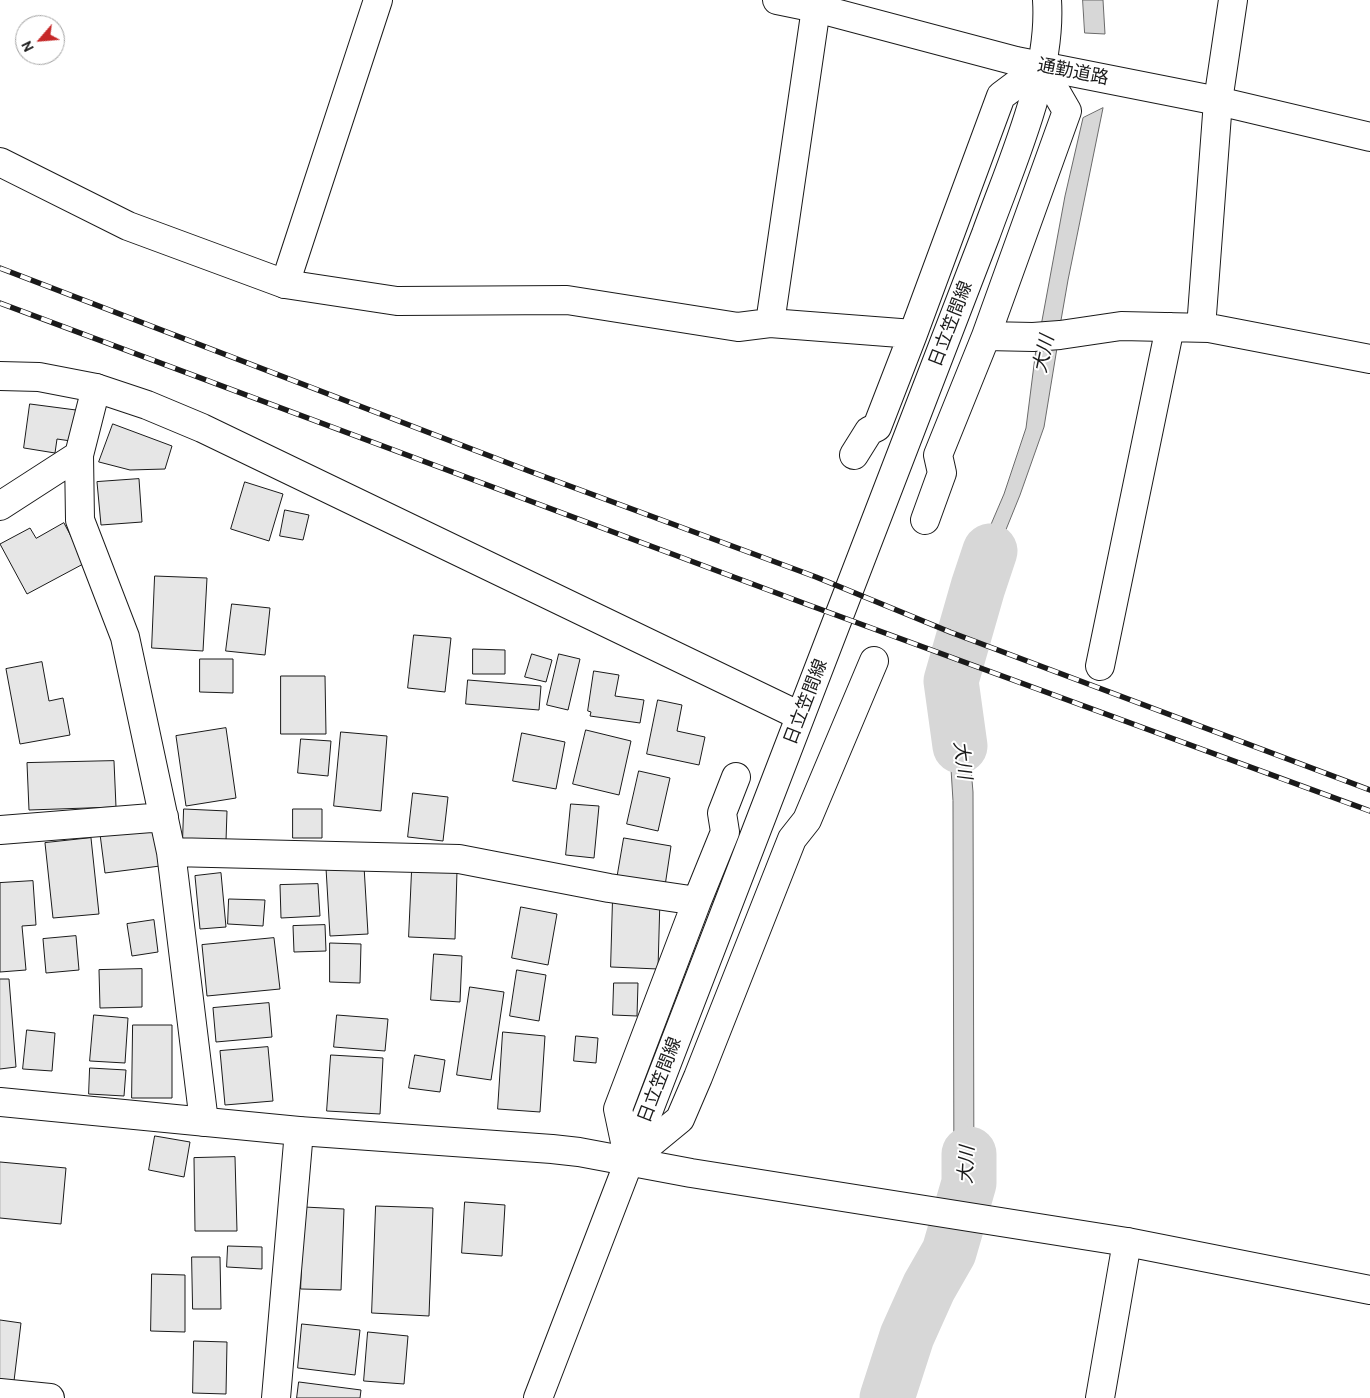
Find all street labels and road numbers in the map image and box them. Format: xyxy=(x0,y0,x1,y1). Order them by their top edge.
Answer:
street label: 通勤道路 xyxy=(1036,55,1110,89)
street label: 日立笠間線 xyxy=(925,278,977,370)
street label: 日立笠間線 xyxy=(780,656,832,748)
street label: 日立笠間線 xyxy=(634,1034,686,1126)

